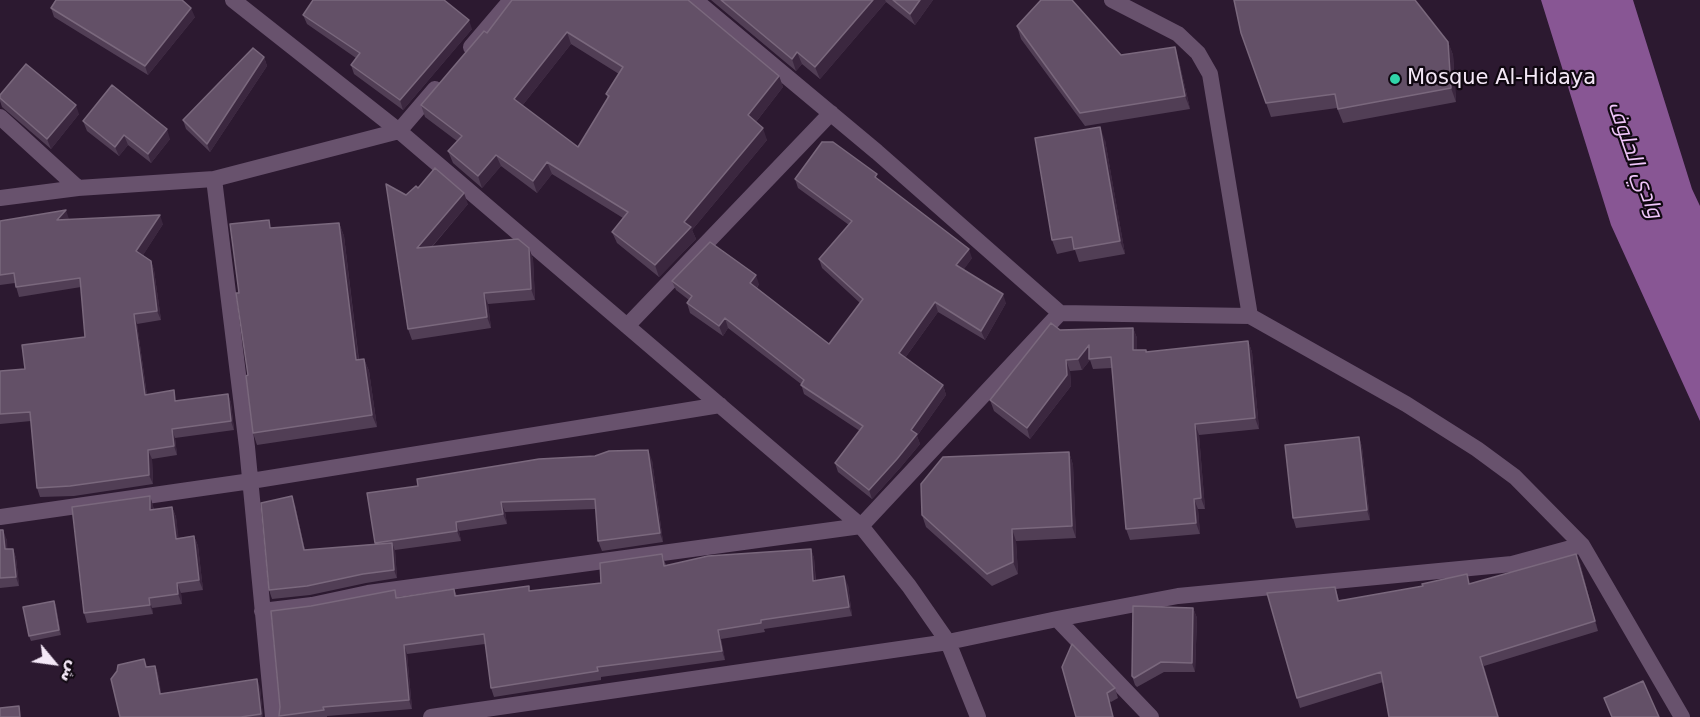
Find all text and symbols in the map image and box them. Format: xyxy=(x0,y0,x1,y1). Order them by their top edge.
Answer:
place label: Mosque Al-Hidaya xyxy=(1407,66,1596,92)
marker: Mosque Al-Hidaya xyxy=(1388,72,1402,86)
water label: وادي الحلوف xyxy=(1601,98,1667,222)
north arrow xyxy=(24,633,84,693)
text: ش xyxy=(57,658,84,686)

